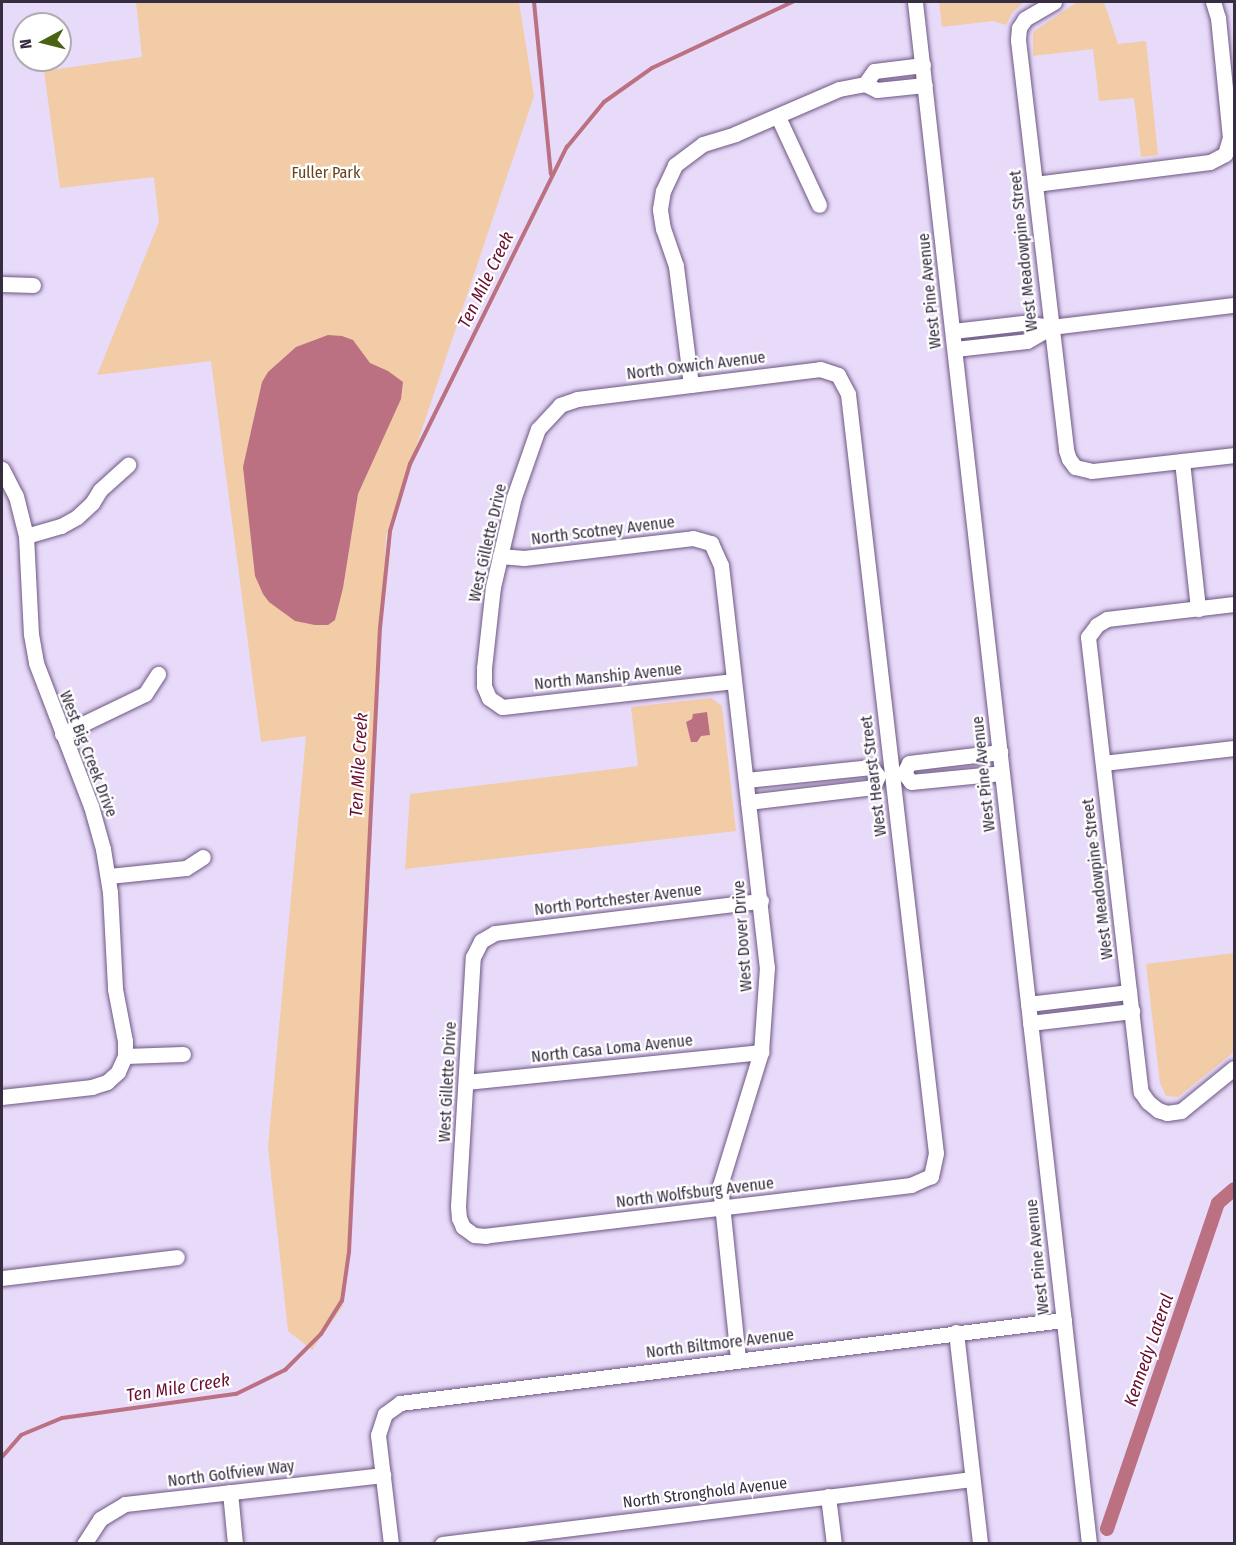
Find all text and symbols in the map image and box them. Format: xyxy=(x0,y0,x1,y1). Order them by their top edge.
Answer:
north arrow xyxy=(12,12,72,72)
text: N xyxy=(16,38,36,50)
park label: Fuller Park xyxy=(292,163,360,183)
street label: West Meadowpine Street xyxy=(1006,169,1042,333)
water label: Ten Mile Creek xyxy=(453,228,519,332)
street label: West Pine Avenue xyxy=(914,232,946,350)
street label: North Oxwich Avenue xyxy=(626,348,766,384)
street label: West Gillette Drive xyxy=(465,482,511,604)
street label: North Scotney Avenue xyxy=(530,513,676,549)
street label: North Manship Avenue xyxy=(533,660,683,694)
street label: West Big Creek Drive xyxy=(55,688,121,820)
water label: Ten Mile Creek xyxy=(345,712,373,818)
street label: West Hearst Street xyxy=(857,715,891,837)
street label: West Pine Avenue xyxy=(968,715,1000,833)
street label: West Meadowpine Street xyxy=(1079,797,1117,961)
street label: North Portchester Avenue xyxy=(533,880,703,920)
street label: West Dover Drive xyxy=(730,880,756,992)
street label: West Gillette Drive xyxy=(435,1021,461,1143)
street label: North Casa Loma Avenue xyxy=(530,1031,694,1067)
street label: North Wolfsburg Avenue xyxy=(615,1174,775,1212)
street label: West Pine Avenue xyxy=(1022,1198,1054,1316)
water label: Kennedy Lateral xyxy=(1120,1291,1178,1409)
street label: North Biltmore Avenue xyxy=(645,1325,795,1363)
water label: Ten Mile Creek xyxy=(125,1369,231,1407)
street label: North Golfview Way xyxy=(167,1457,295,1491)
street label: North Stronghold Avenue xyxy=(622,1473,788,1513)

